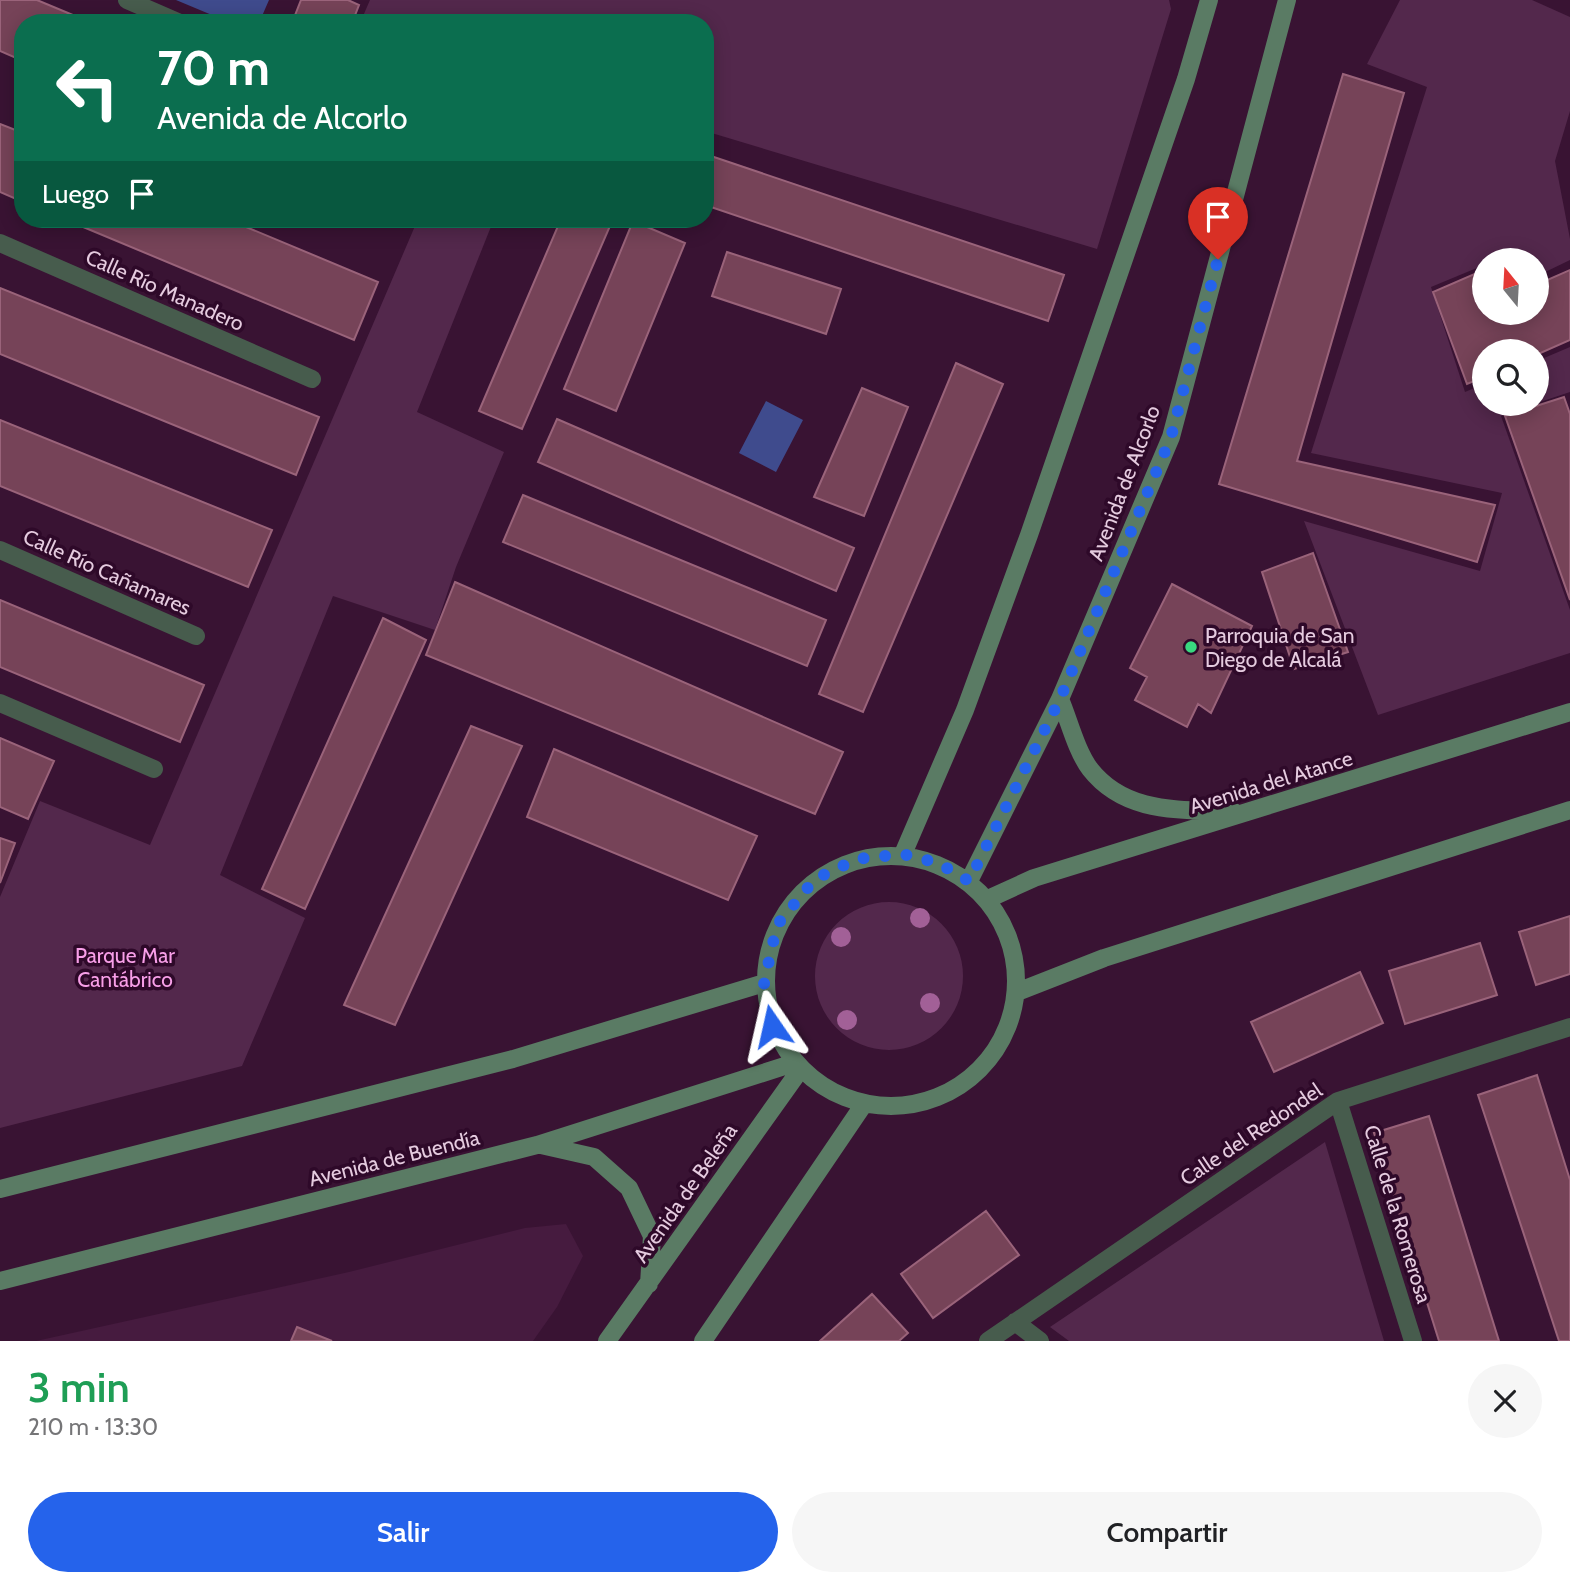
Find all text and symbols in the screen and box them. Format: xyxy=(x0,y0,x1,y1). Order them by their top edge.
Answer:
text: 70 m xyxy=(157,38,270,97)
icon: left xyxy=(42,42,133,133)
text: Avenida de Alcorlo xyxy=(157,98,408,137)
icon: arrive xyxy=(123,175,161,213)
text: Luego xyxy=(42,178,109,210)
pin xyxy=(1188,187,1248,259)
icon: arrive xyxy=(1199,198,1237,236)
street label: Calle Río Manadero xyxy=(82,244,248,336)
north arrow xyxy=(1472,248,1549,326)
map controls xyxy=(1472,248,1549,416)
button: search xyxy=(1472,339,1549,416)
street label: Avenida de Alcorlo xyxy=(1083,402,1165,564)
street label: Calle Río Cañamares xyxy=(19,524,195,620)
place label: Parroquia de San Diego de Alcalá xyxy=(1205,623,1355,672)
marker: Parroquia de San Diego de Alcalá xyxy=(1183,639,1199,655)
street label: Avenida del Atance xyxy=(1186,745,1356,819)
park label: Parque Mar Cantábrico xyxy=(75,943,175,992)
position arrow xyxy=(735,989,809,1063)
street label: Calle del Redondel xyxy=(1175,1077,1327,1191)
street label: Avenida de Beleña xyxy=(628,1119,742,1267)
street label: Calle de la Romerosa xyxy=(1359,1122,1437,1306)
street label: Avenida de Buendía xyxy=(306,1125,482,1191)
text: 3 min xyxy=(28,1361,130,1413)
button: close xyxy=(1468,1364,1542,1438)
text: 210 m · 13:30 xyxy=(28,1413,158,1441)
button: Salir xyxy=(28,1492,778,1572)
button: Compartir xyxy=(792,1492,1542,1572)

